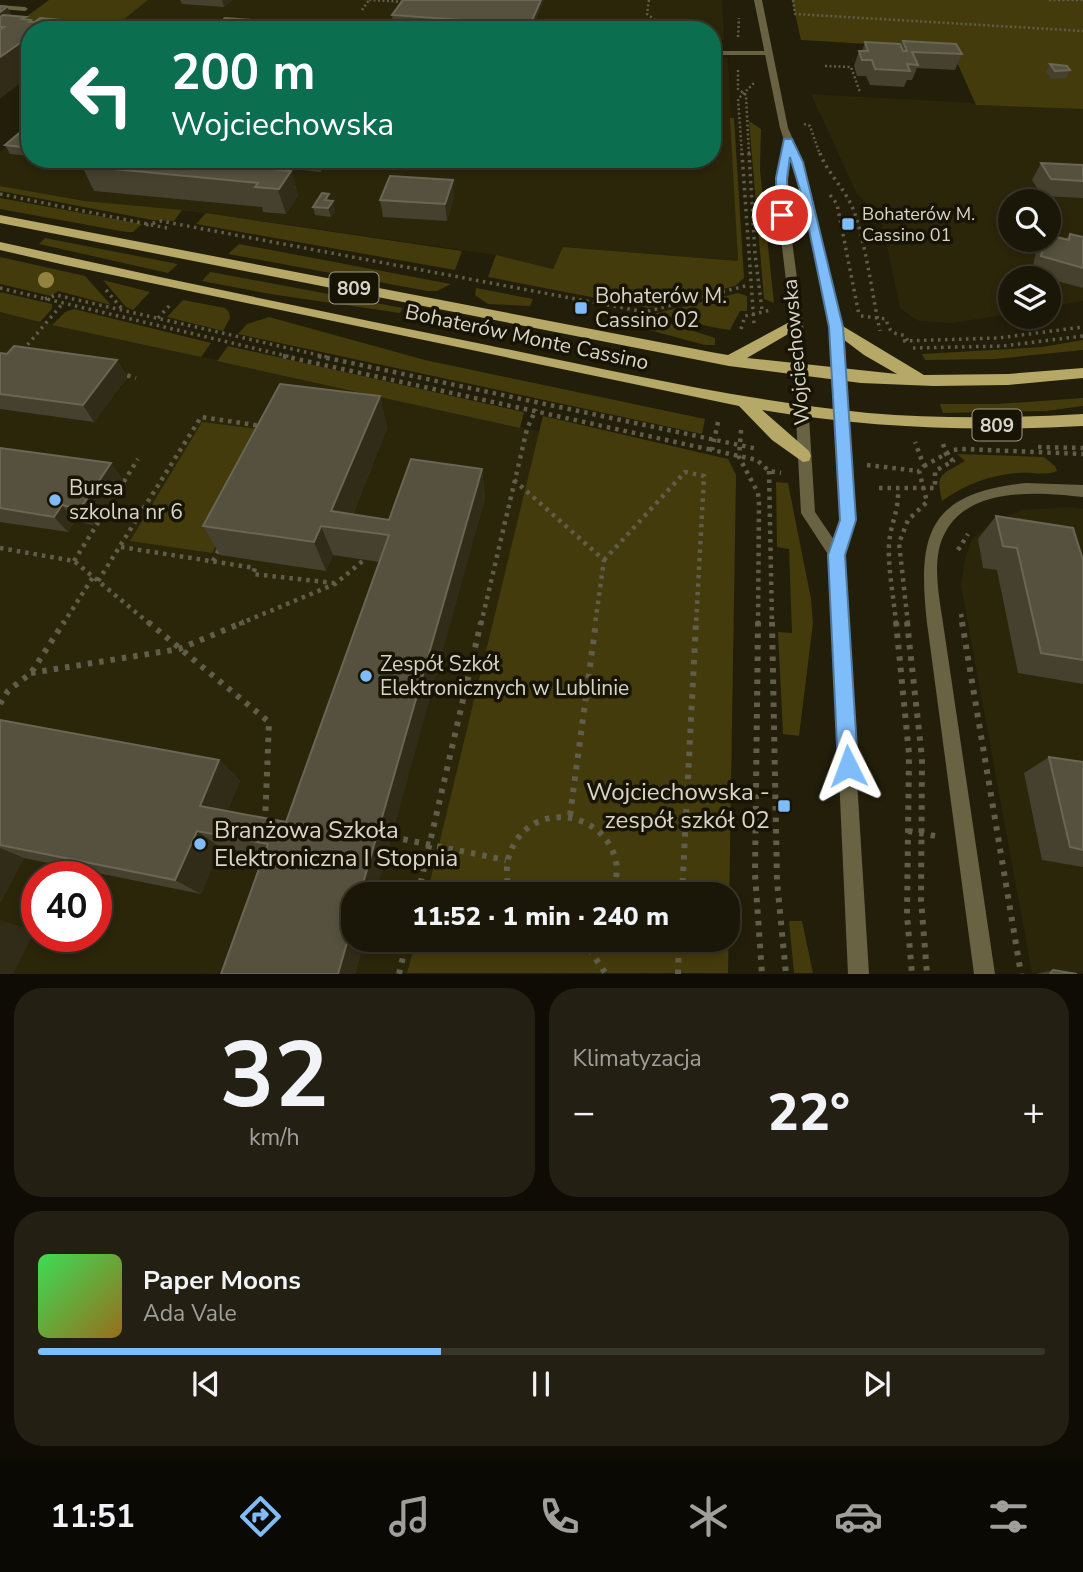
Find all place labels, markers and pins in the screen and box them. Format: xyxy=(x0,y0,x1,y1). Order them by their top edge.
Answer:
pin xyxy=(752,185,812,245)
place label: Bohaterów M. Cassino 01 xyxy=(862,202,975,247)
marker: Bohaterów M. Cassino 01 xyxy=(840,216,856,232)
place label: Bohaterów M. Cassino 02 xyxy=(595,282,727,334)
marker: Bohaterów M. Cassino 02 xyxy=(573,300,589,316)
place label: Bursa szkolna nr 6 xyxy=(69,474,183,526)
marker: Bursa szkolna nr 6 xyxy=(47,492,63,508)
place label: Zespół Szkół Elektronicznych w Lublinie xyxy=(380,650,629,702)
marker: Zespół Szkół Elektronicznych w Lublinie xyxy=(358,668,374,684)
place label: Wojciechowska - zespół szkół 02 xyxy=(586,776,770,836)
marker: Wojciechowska - zespół szkół 02 xyxy=(776,798,792,814)
place label: Branżowa Szkoła Elektroniczna I Stopnia xyxy=(214,814,458,874)
marker: Branżowa Szkoła Elektroniczna I Stopnia xyxy=(192,836,208,852)

